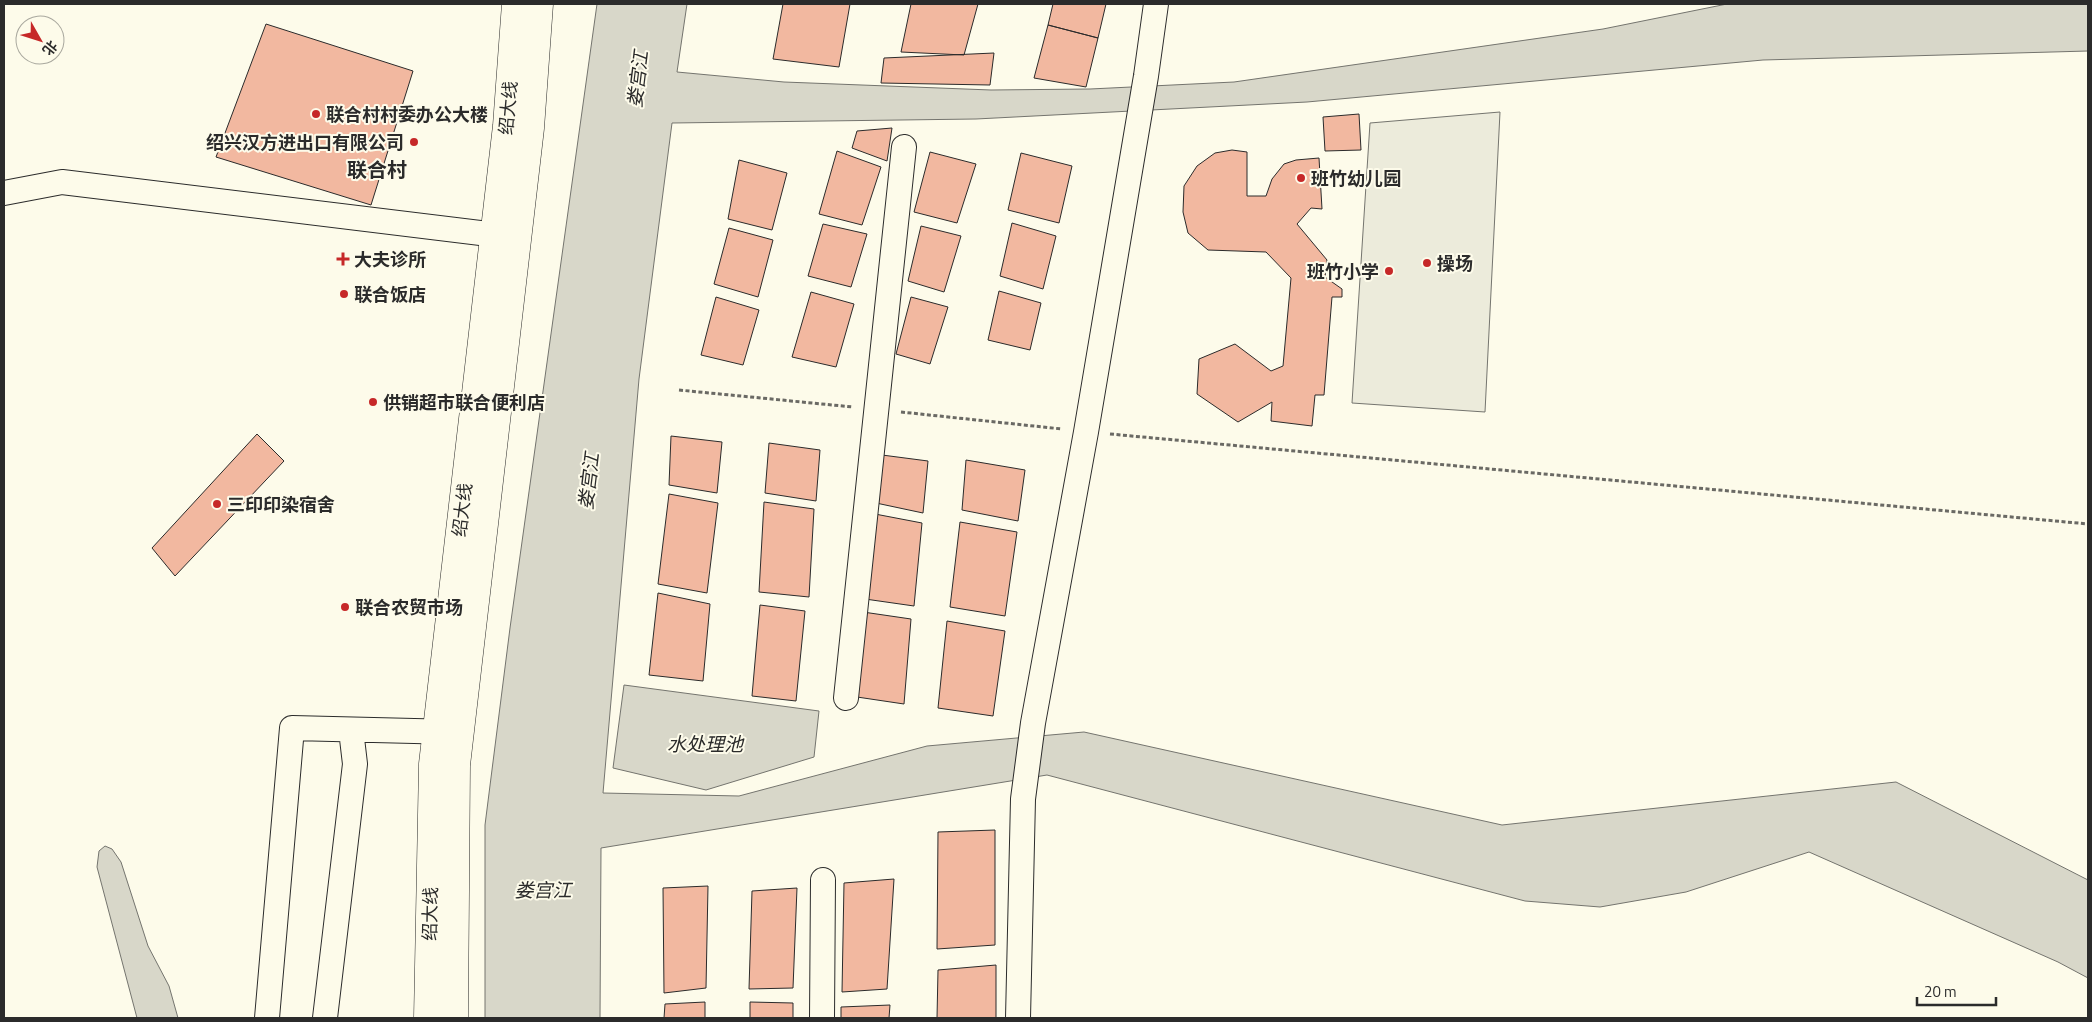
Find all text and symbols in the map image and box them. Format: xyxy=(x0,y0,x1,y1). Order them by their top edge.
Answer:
north arrow xyxy=(15,15,65,65)
text: 北 xyxy=(38,36,63,61)
water label: 娄宫江 xyxy=(619,47,655,109)
street label: 绍大线 xyxy=(492,80,524,136)
place label: 联合村村委办公大楼 xyxy=(326,101,488,128)
marker: 联合村村委办公大楼 xyxy=(310,108,322,120)
place label: 绍兴汉方进出口有限公司 xyxy=(206,129,404,156)
marker: 绍兴汉方进出口有限公司 xyxy=(408,136,420,148)
district label: 联合村 xyxy=(347,154,407,185)
place label: 班竹幼儿园 xyxy=(1311,165,1401,192)
marker: 班竹幼儿园 xyxy=(1295,172,1307,184)
place label: 大夫诊所 xyxy=(354,246,426,273)
place label: 操场 xyxy=(1437,250,1473,277)
marker: 大夫诊所 xyxy=(336,252,350,266)
marker: 操场 xyxy=(1421,257,1433,269)
place label: 班竹小学 xyxy=(1307,258,1379,285)
marker: 班竹小学 xyxy=(1383,265,1395,277)
place label: 联合饭店 xyxy=(354,281,426,308)
marker: 联合饭店 xyxy=(338,288,350,300)
place label: 供销超市联合便利店 xyxy=(383,389,545,416)
marker: 供销超市联合便利店 xyxy=(367,396,379,408)
water label: 娄宫江 xyxy=(570,449,606,511)
street label: 绍大线 xyxy=(445,482,479,538)
place label: 三印印染宿舍 xyxy=(227,491,335,518)
marker: 三印印染宿舍 xyxy=(211,498,223,510)
place label: 联合农贸市场 xyxy=(355,594,463,621)
marker: 联合农贸市场 xyxy=(339,601,351,613)
water label: 水处理池 xyxy=(667,729,745,758)
water label: 娄宫江 xyxy=(514,875,573,904)
street label: 绍大线 xyxy=(416,887,444,941)
scale bar xyxy=(1917,974,1996,1006)
text: 20 m xyxy=(1924,980,1957,1003)

